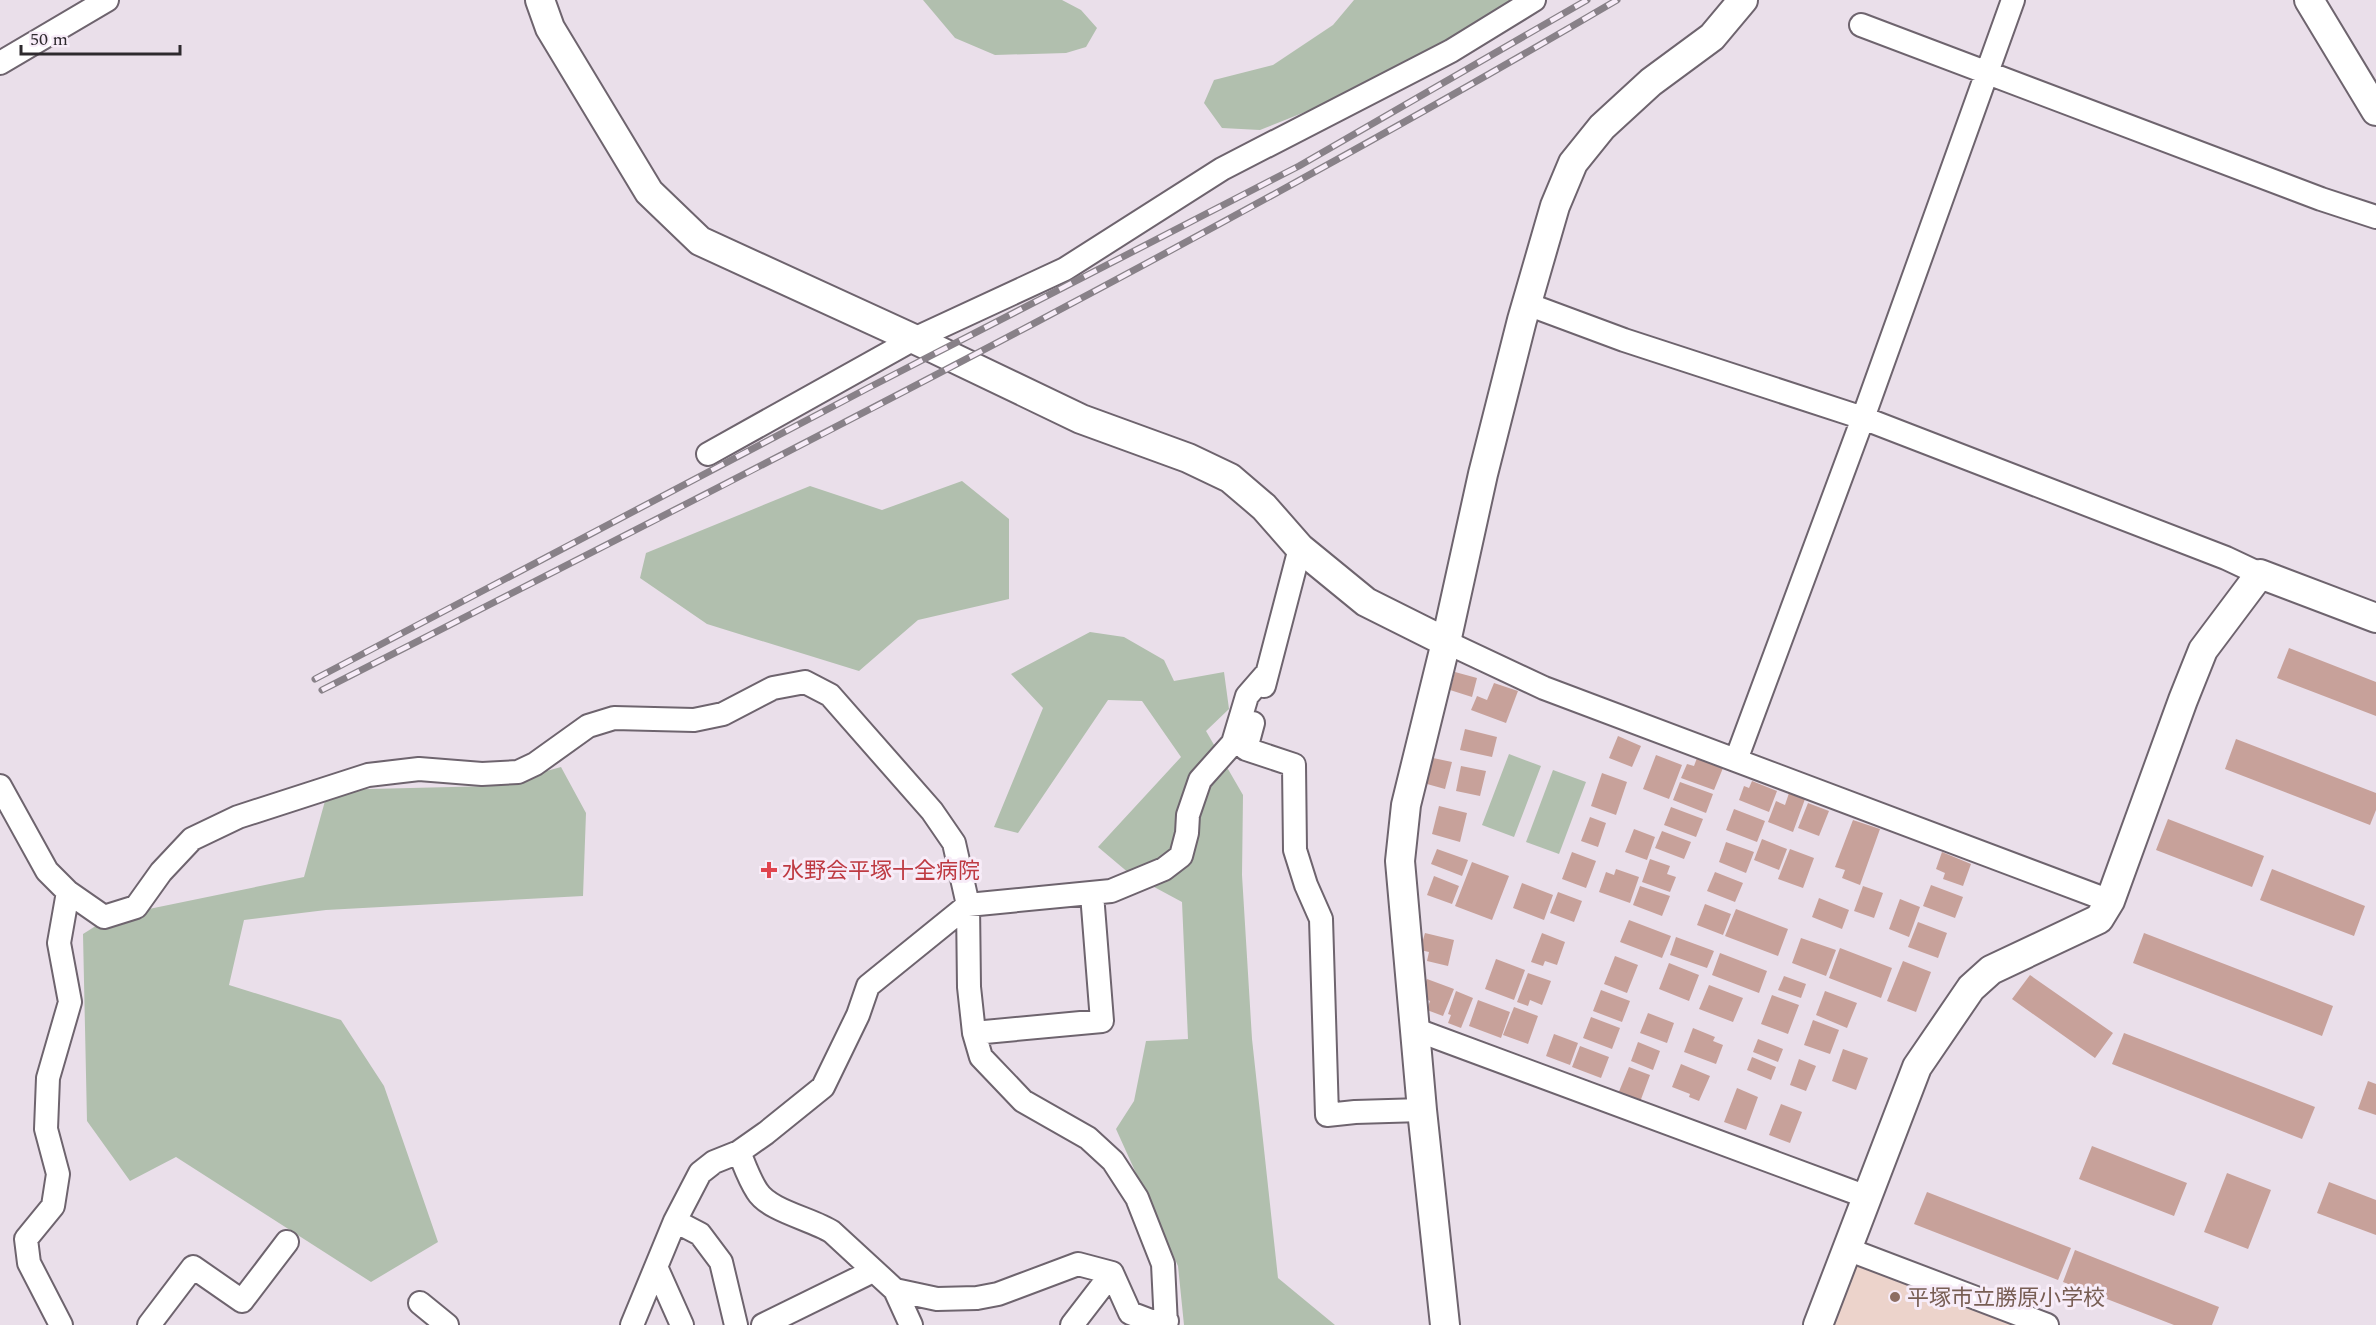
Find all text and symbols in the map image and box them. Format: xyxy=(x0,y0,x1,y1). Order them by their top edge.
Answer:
scale bar xyxy=(21,18,180,56)
text: 50 m xyxy=(30,26,68,53)
place label: 水野会平塚十全病院 xyxy=(782,855,980,888)
marker: 水野会平塚十全病院 xyxy=(760,861,778,879)
place label: 平塚市立勝原小学校 xyxy=(1907,1282,2105,1315)
marker: 平塚市立勝原小学校 xyxy=(1888,1290,1902,1304)

